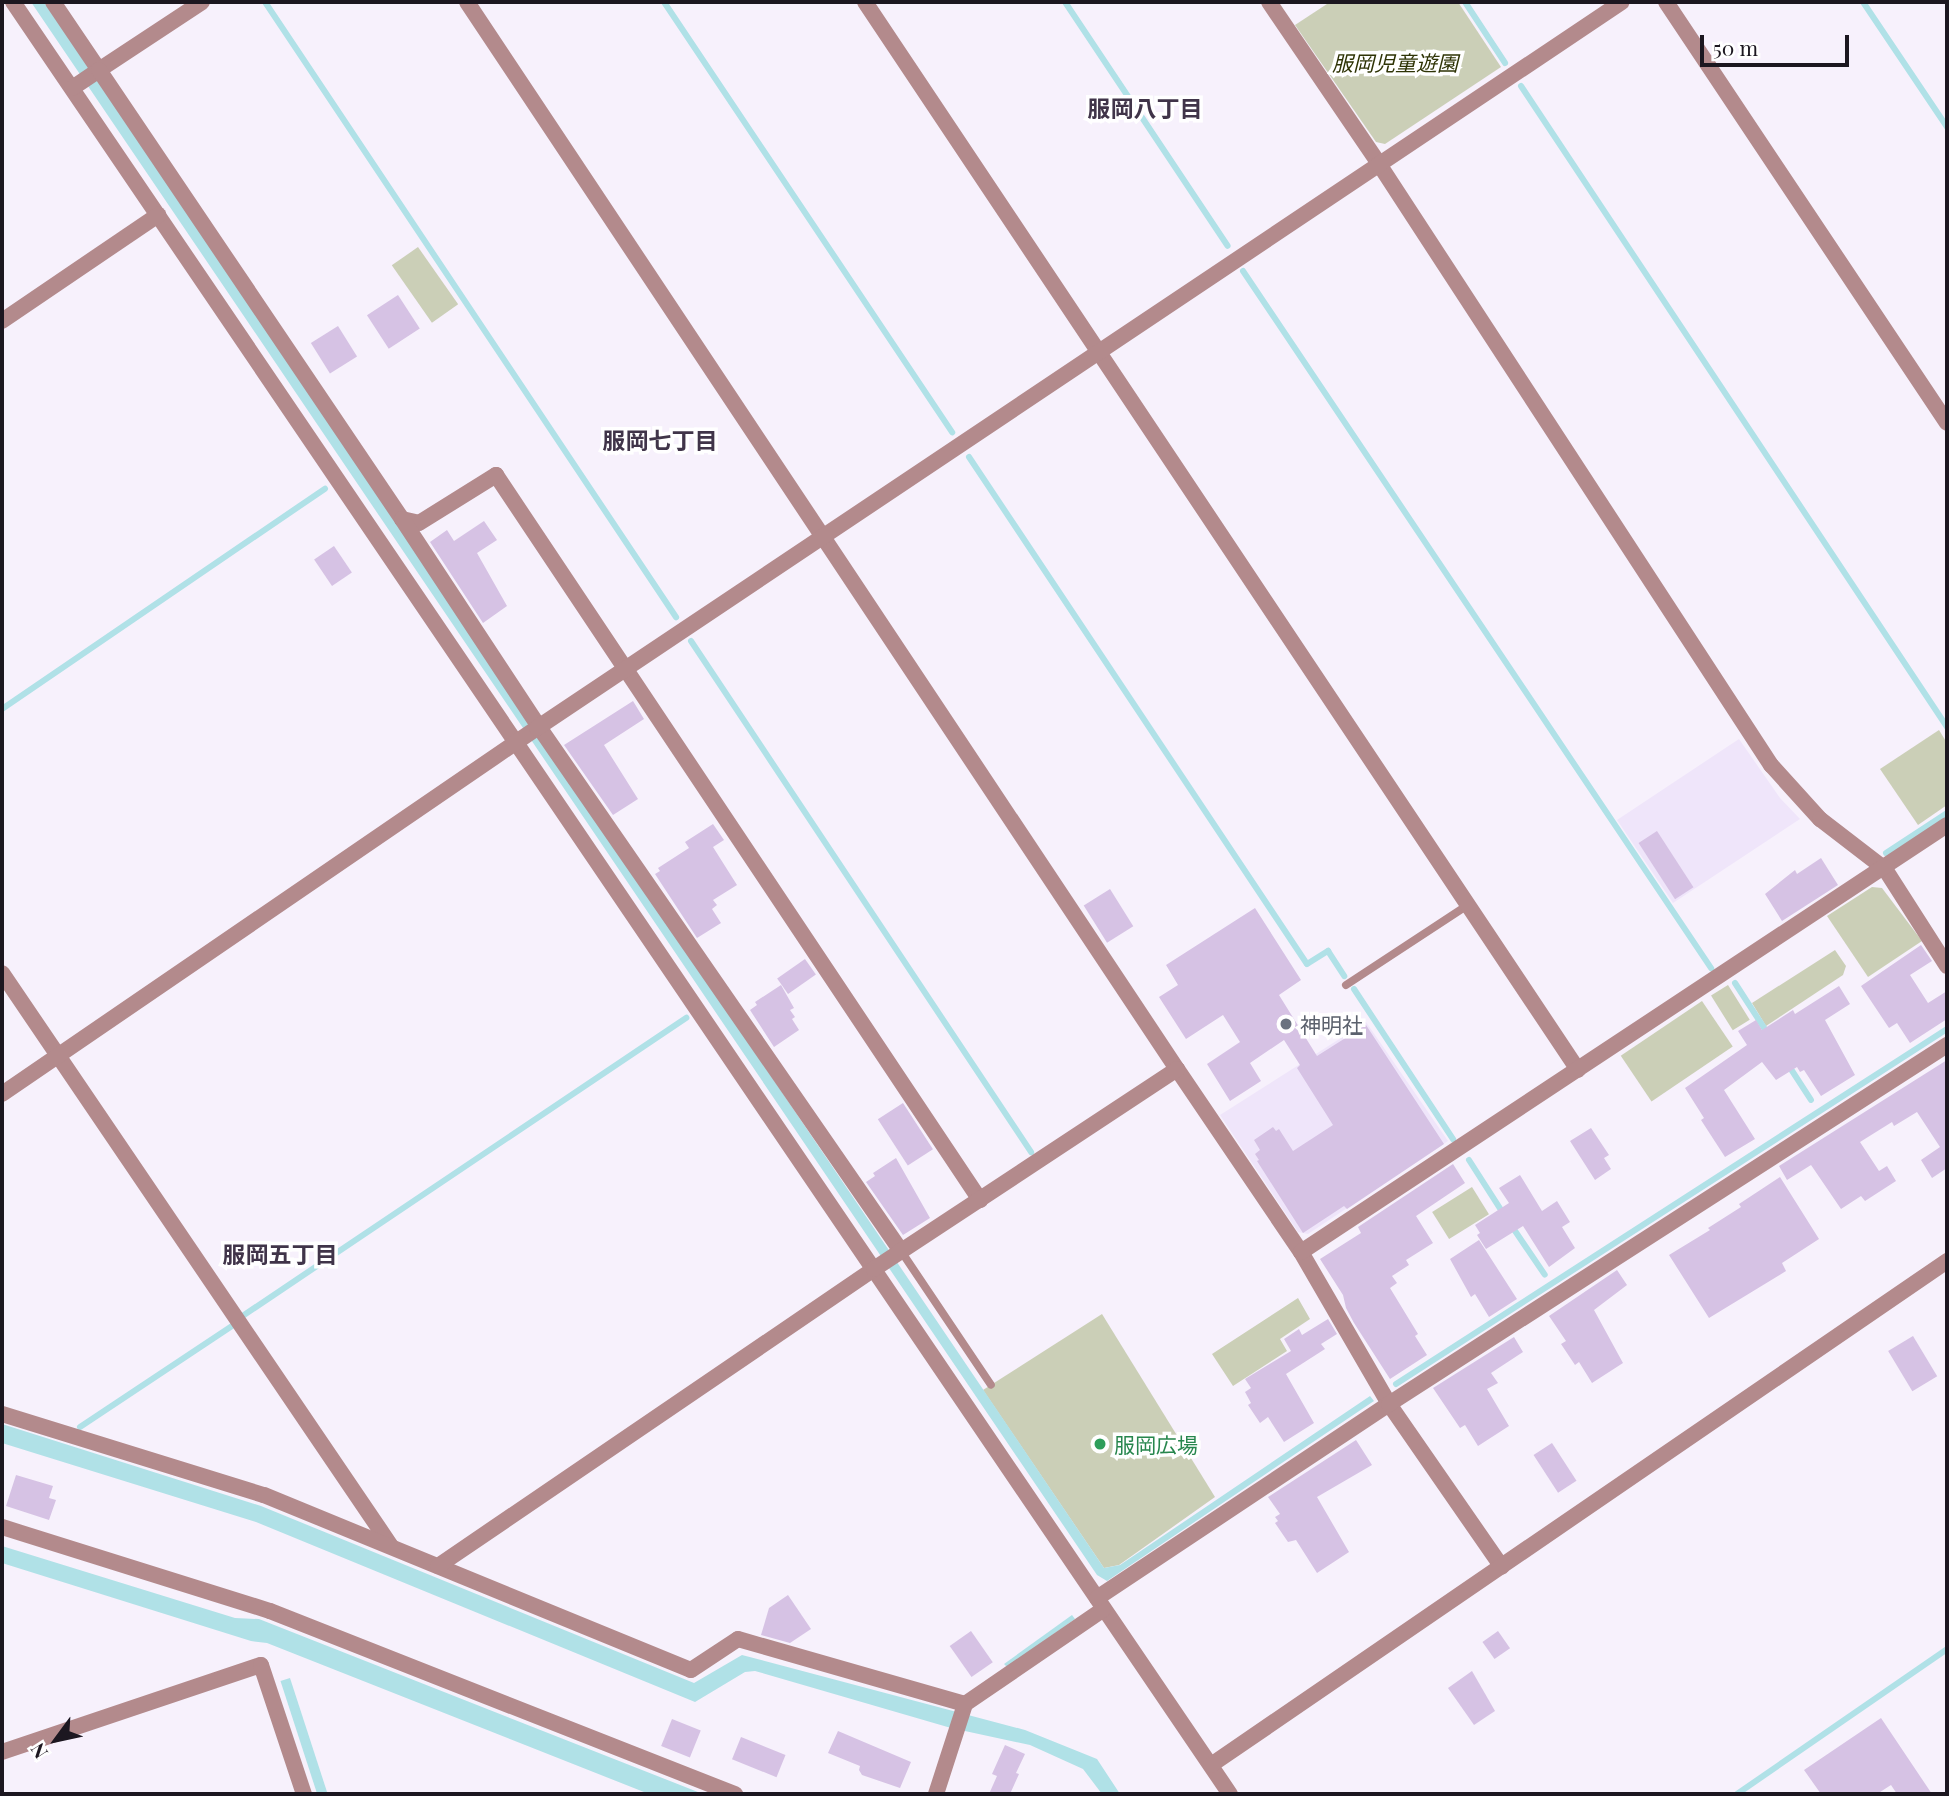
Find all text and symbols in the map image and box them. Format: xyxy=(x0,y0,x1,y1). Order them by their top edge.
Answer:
scale bar xyxy=(1704,21,1853,65)
text: 50 m xyxy=(1713,33,1758,61)
park label: 服岡児童遊園 xyxy=(1332,49,1458,75)
district label: 服岡八丁目 xyxy=(1088,94,1202,122)
district label: 服岡七丁目 xyxy=(603,426,717,454)
place label: 神明社 xyxy=(1300,1011,1363,1037)
marker: 神明社 xyxy=(1278,1016,1294,1032)
district label: 服岡五丁目 xyxy=(223,1240,337,1268)
place label: 服岡広場 xyxy=(1114,1431,1198,1457)
marker: 服岡広場 xyxy=(1092,1436,1108,1452)
north arrow xyxy=(21,1705,91,1775)
text: N xyxy=(24,1739,53,1764)

